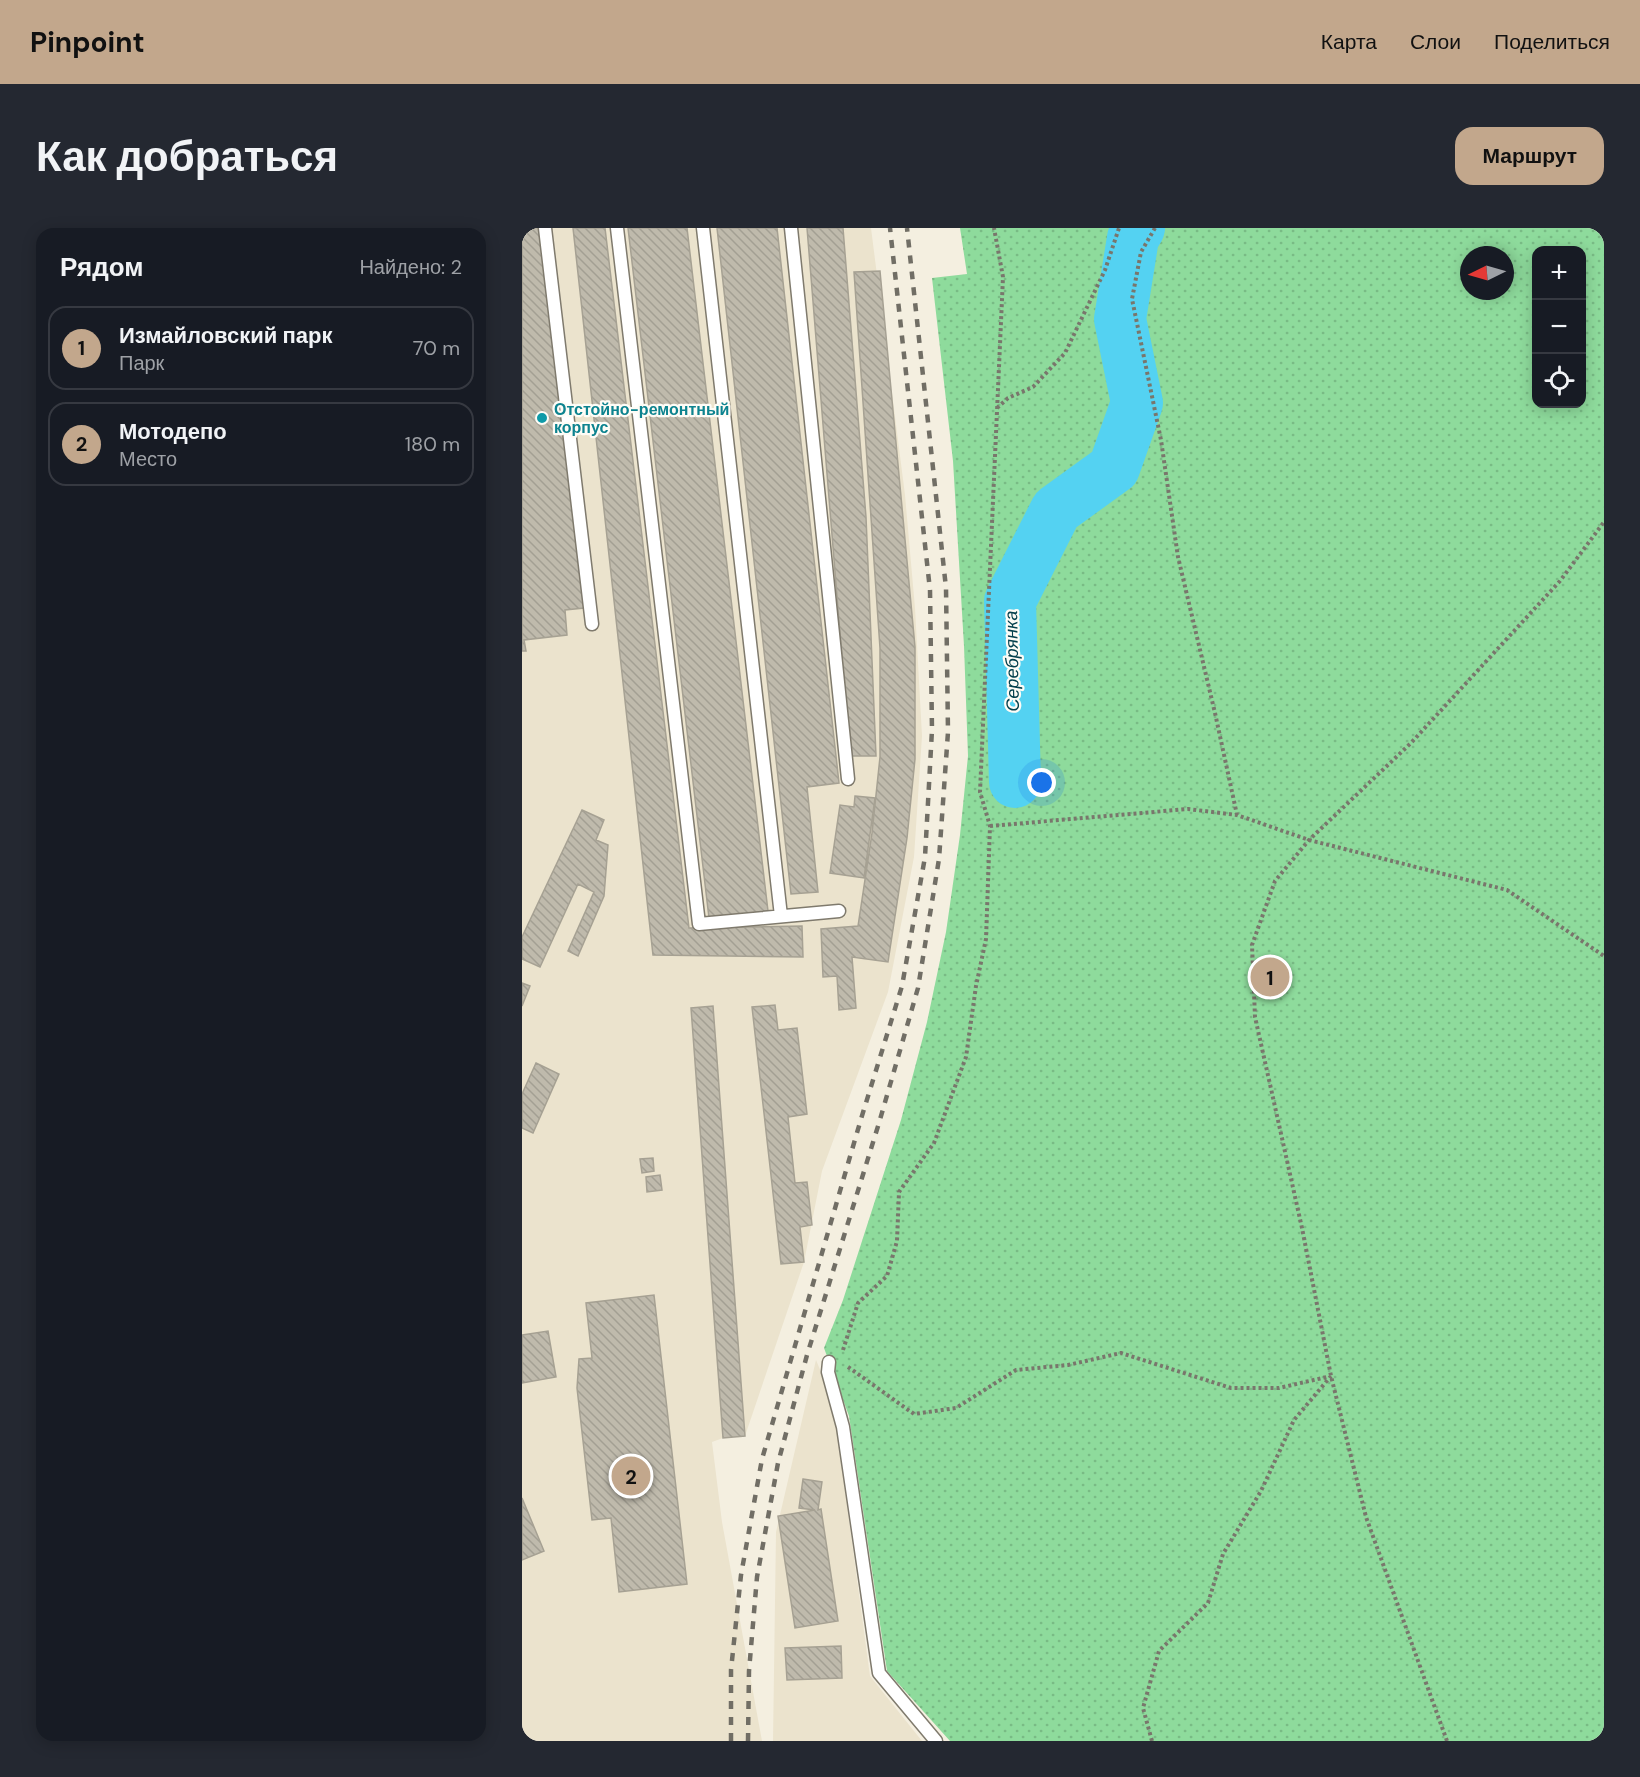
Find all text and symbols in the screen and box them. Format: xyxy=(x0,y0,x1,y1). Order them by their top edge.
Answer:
text: Pinpoint xyxy=(30,24,145,61)
text: Карта xyxy=(1321,28,1377,56)
text: Слои xyxy=(1410,28,1461,56)
text: Поделиться xyxy=(1494,28,1610,56)
button: Маршрут xyxy=(1455,127,1604,185)
text: Как добраться xyxy=(36,129,338,184)
north arrow xyxy=(1460,246,1514,300)
map controls xyxy=(1532,246,1586,408)
button: + xyxy=(1532,246,1586,300)
text: Рядом xyxy=(60,250,143,284)
text: Найдено: 2 xyxy=(359,254,462,280)
button: − xyxy=(1532,300,1586,354)
text: Измайловский парк xyxy=(119,321,332,350)
text: 1 xyxy=(78,335,85,361)
text: 70 m xyxy=(413,335,460,361)
text: Парк xyxy=(119,350,164,376)
button: locate xyxy=(1532,354,1586,408)
place label: Отстойно-ремонтный корпус xyxy=(554,399,729,438)
marker: Отстойно-ремонтный корпус xyxy=(535,411,549,425)
text: Мотодепо xyxy=(119,417,227,446)
text: 2 xyxy=(76,431,87,457)
text: 180 m xyxy=(405,431,460,457)
text: Место xyxy=(119,446,177,472)
water label: Серебрянка xyxy=(999,610,1025,712)
your location xyxy=(1027,768,1056,797)
pin: 1 xyxy=(1250,954,1290,999)
pin: 2 xyxy=(612,1454,650,1498)

